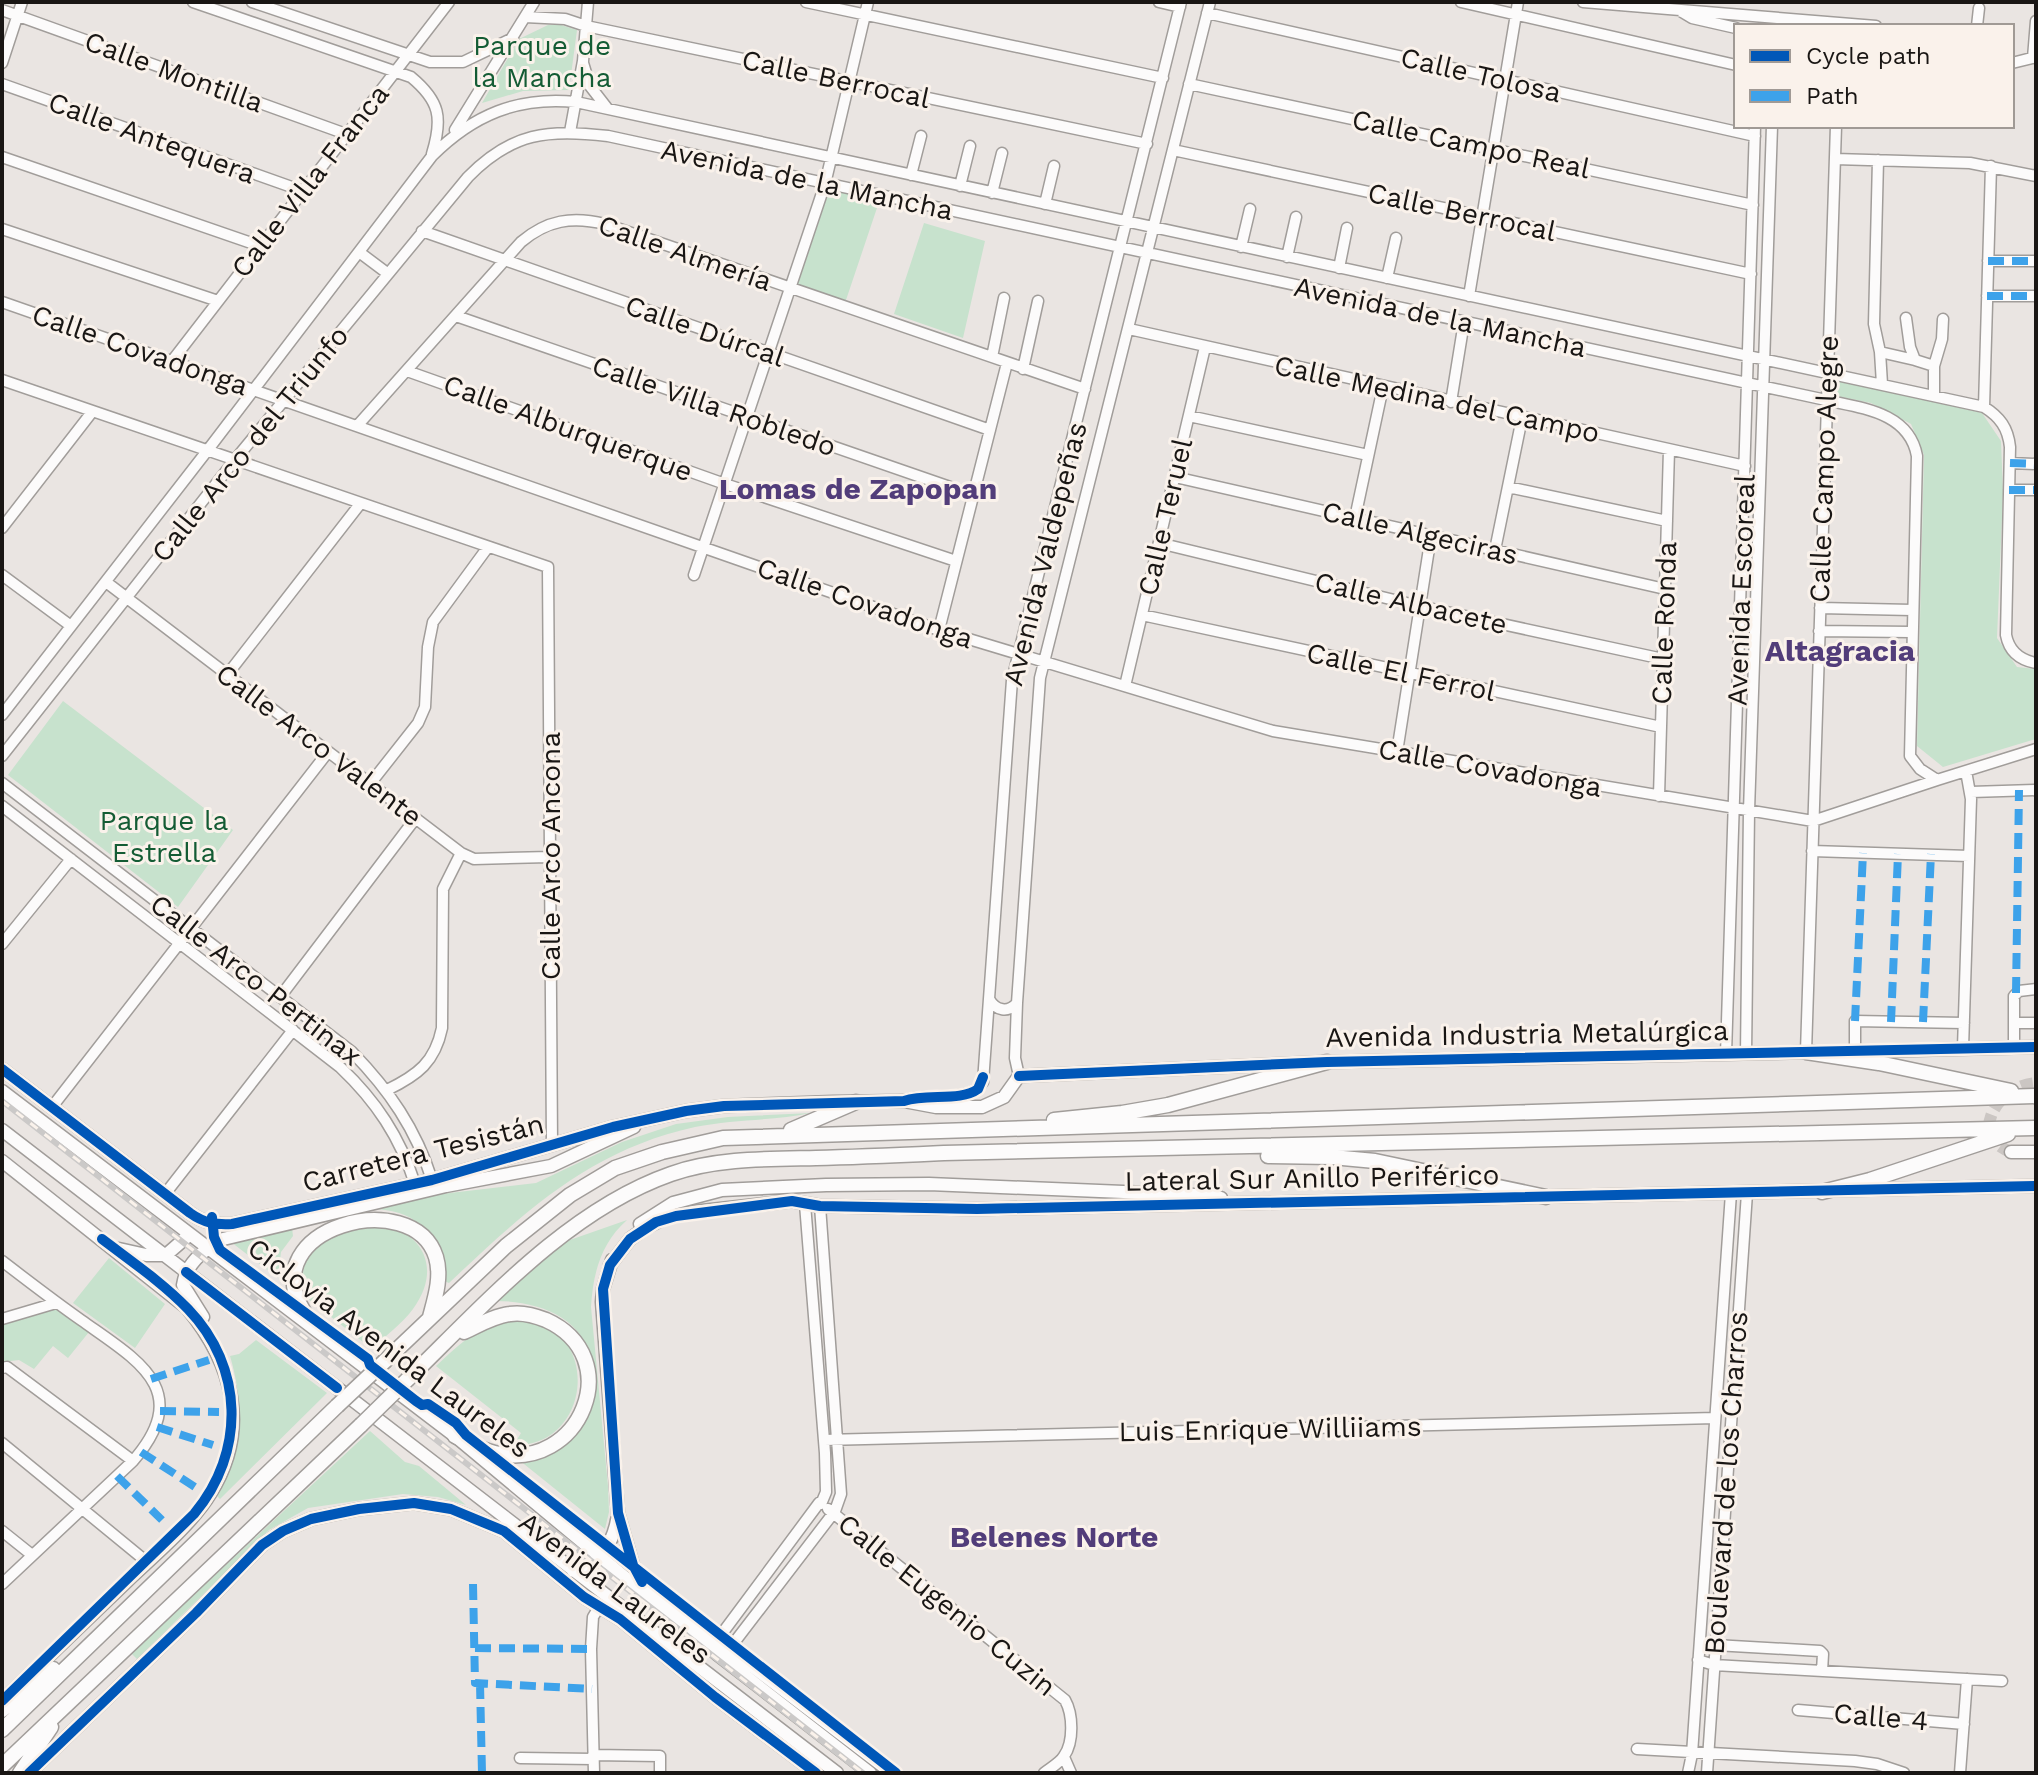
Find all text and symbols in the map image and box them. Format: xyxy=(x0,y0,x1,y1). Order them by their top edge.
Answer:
street label: Calle Montilla xyxy=(80,24,268,120)
legend xyxy=(1734,24,2014,128)
park label: Parque de la Mancha xyxy=(472,29,612,94)
street label: Calle Tolosa xyxy=(1398,41,1565,110)
text: Cycle path xyxy=(1806,42,1931,70)
street label: Calle Berrocal xyxy=(739,43,934,115)
street label: Calle Villa Franca xyxy=(224,78,396,284)
text: Path xyxy=(1806,82,1859,110)
street label: Calle Antequera xyxy=(44,85,260,191)
street label: Calle Campo Real xyxy=(1349,103,1593,185)
street label: Avenida de la Mancha xyxy=(658,133,956,227)
street label: Calle Berrocal xyxy=(1365,176,1560,248)
street label: Calle Almería xyxy=(594,208,776,298)
street label: Avenida de la Mancha xyxy=(1291,270,1589,364)
street label: Calle Dúrcal xyxy=(621,288,789,374)
street label: Calle Covadonga xyxy=(28,298,253,403)
street label: Calle Arco del Triunfo xyxy=(145,319,355,569)
street label: Calle Campo Alegre xyxy=(1803,335,1845,603)
street label: Calle Medina del Campo xyxy=(1271,348,1603,450)
street label: Calle Villa Robledo xyxy=(588,349,840,463)
street label: Calle Alburquerque xyxy=(439,368,697,488)
street label: Avenida Valdepeñas xyxy=(996,419,1094,689)
street label: Calle Teruel xyxy=(1131,435,1199,599)
district label: Lomas de Zapopan xyxy=(719,471,997,506)
street label: Avenida Escoreal xyxy=(1720,473,1762,707)
street label: Calle Algeciras xyxy=(1319,494,1521,572)
street label: Calle Ronda xyxy=(1645,541,1683,705)
street label: Calle Covadonga xyxy=(753,551,978,656)
street label: Calle Albacete xyxy=(1312,565,1510,641)
district label: Altagracia xyxy=(1765,633,1916,668)
street label: Calle El Ferrol xyxy=(1303,636,1499,708)
street label: Calle Arco Valente xyxy=(209,657,429,833)
street label: Calle Arco Ancona xyxy=(534,732,567,980)
street label: Calle Covadonga xyxy=(1376,732,1604,804)
park label: Parque la Estrella xyxy=(100,804,229,869)
street label: Calle Arco Pertinax xyxy=(144,887,368,1073)
street label: Avenida Industria Metalúrgica xyxy=(1325,1014,1729,1054)
street label: Carretera Tesistán xyxy=(299,1107,547,1199)
street label: Lateral Sur Anillo Periférico xyxy=(1124,1158,1500,1198)
street label: Ciclovia Avenida Laureles xyxy=(241,1231,537,1465)
street label: Boulevard de los Charros xyxy=(1698,1310,1754,1656)
street label: Luis Enrique Williiams xyxy=(1118,1410,1422,1448)
street label: Avenida Laureles xyxy=(512,1505,718,1671)
street label: Calle Eugenio Cuzin xyxy=(831,1507,1063,1703)
district label: Belenes Norte xyxy=(950,1519,1158,1554)
street label: Calle 4 xyxy=(1832,1696,1930,1738)

